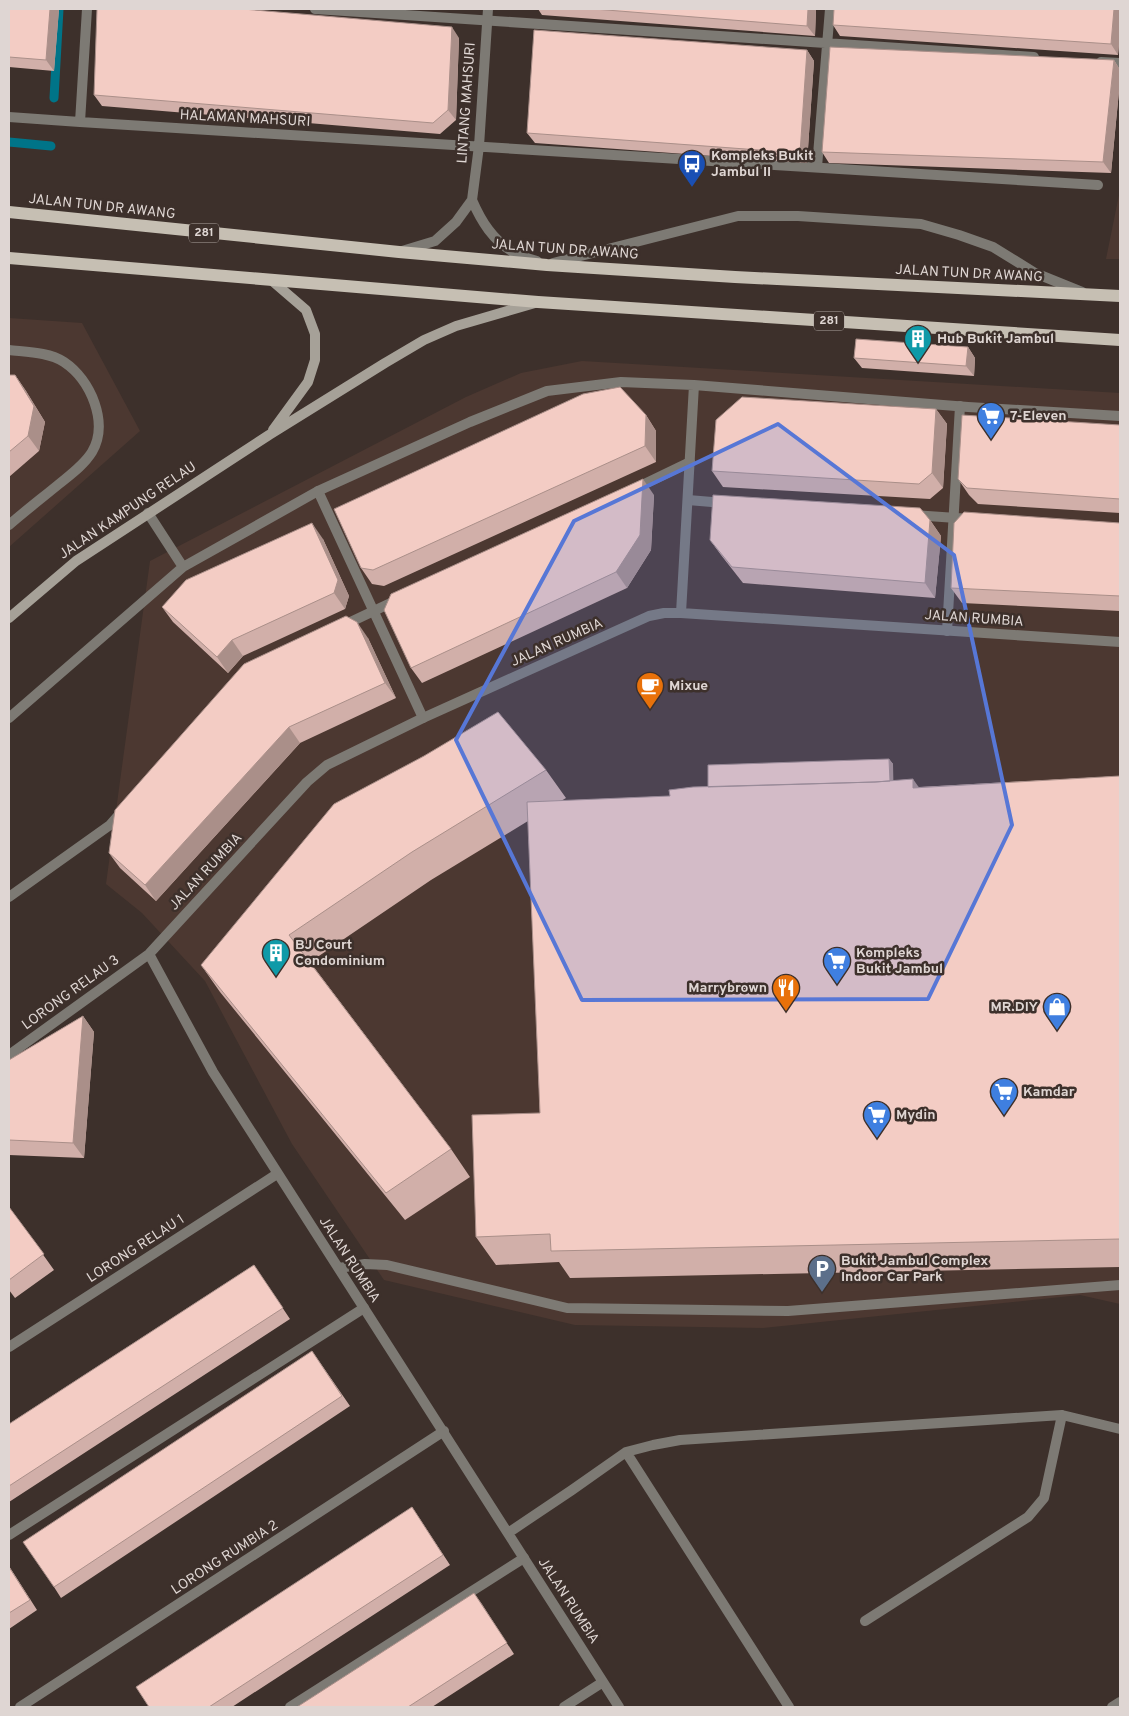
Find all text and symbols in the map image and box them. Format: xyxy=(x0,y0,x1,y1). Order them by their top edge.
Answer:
street label: LINTANG MAHSURI xyxy=(454,42,480,164)
street label: HALAMAN MAHSURI xyxy=(179,107,311,131)
place label: Kompleks Bukit Jambul II xyxy=(711,148,814,181)
bus stop icon: Kompleks Bukit Jambul II xyxy=(677,149,707,188)
street label: JALAN TUN DR AWANG xyxy=(28,191,176,223)
road number: 281 xyxy=(189,224,219,242)
street label: JALAN TUN DR AWANG xyxy=(491,236,639,264)
street label: JALAN TUN DR AWANG xyxy=(895,262,1043,286)
road number: 281 xyxy=(814,312,844,331)
building icon: Hub Bukit Jambul xyxy=(903,324,933,363)
place label: Hub Bukit Jambul xyxy=(937,331,1054,348)
supermarket icon: 7-Eleven xyxy=(976,401,1006,440)
place label: 7-Eleven xyxy=(1010,408,1067,425)
street label: JALAN KAMPUNG RELAU xyxy=(56,459,200,563)
street label: JALAN RUMBIA xyxy=(924,607,1024,631)
street label: JALAN RUMBIA xyxy=(508,615,606,671)
cafe icon: Mixue xyxy=(635,671,665,710)
place label: Mixue xyxy=(669,678,708,695)
street label: JALAN RUMBIA xyxy=(166,830,246,914)
place label: BJ Court Condominium xyxy=(295,937,385,970)
building icon: BJ Court Condominium xyxy=(261,938,291,977)
place label: Kompleks Bukit Jambul xyxy=(856,945,943,978)
supermarket icon: Kompleks Bukit Jambul xyxy=(822,946,852,985)
street label: LORONG RELAU 3 xyxy=(19,952,123,1034)
restaurant icon: Marrybrown xyxy=(771,973,801,1012)
place label: Marrybrown xyxy=(688,980,767,997)
shop icon: MR.DIY xyxy=(1042,992,1072,1031)
place label: MR.DIY xyxy=(990,999,1038,1016)
supermarket icon: Kamdar xyxy=(989,1077,1019,1116)
place label: Kamdar xyxy=(1023,1084,1075,1101)
supermarket icon: Mydin xyxy=(862,1100,892,1139)
place label: Mydin xyxy=(896,1107,935,1124)
street label: LORONG RELAU 1 xyxy=(84,1211,188,1287)
street label: JALAN RUMBIA xyxy=(315,1214,383,1306)
place label: Bukit Jambul Complex Indoor Car Park xyxy=(841,1253,988,1286)
parking icon: Bukit Jambul Complex Indoor Car Park xyxy=(807,1254,837,1293)
street label: LORONG RUMBIA 2 xyxy=(168,1517,282,1599)
street label: JALAN RUMBIA xyxy=(534,1555,602,1647)

